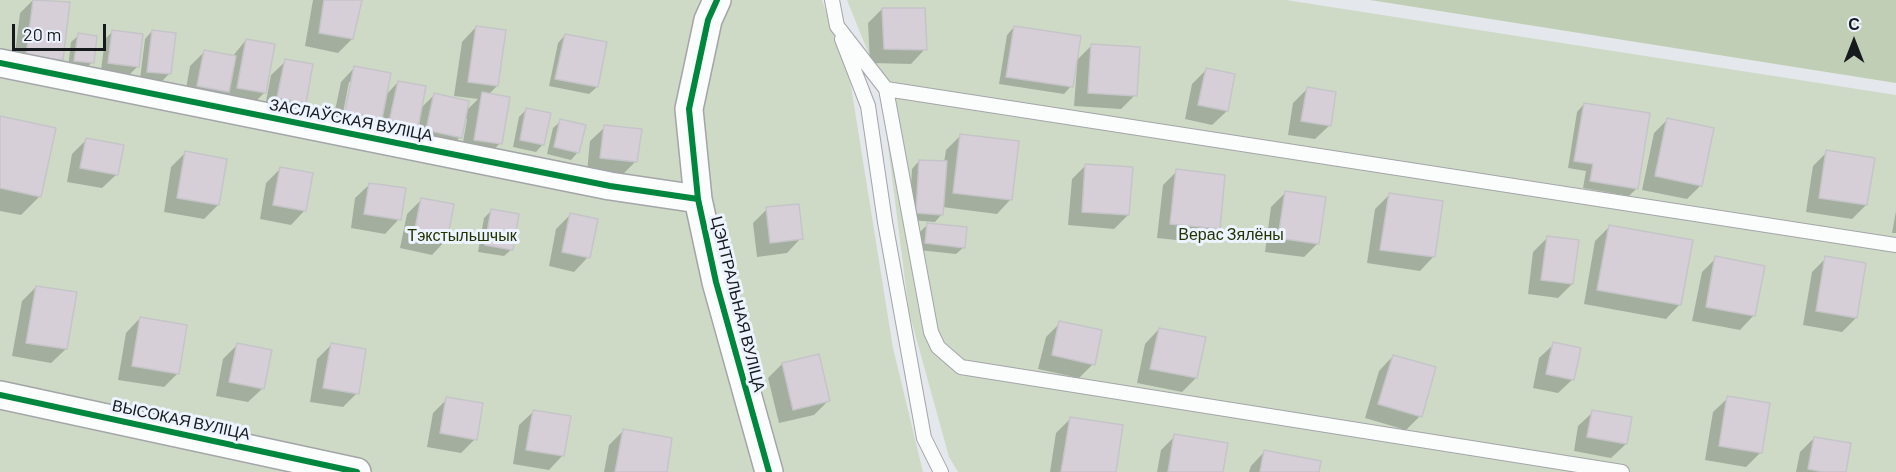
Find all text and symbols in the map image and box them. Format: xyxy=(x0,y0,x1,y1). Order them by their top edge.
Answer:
scale bar xyxy=(15,12,110,50)
north arrow xyxy=(1824,12,1884,72)
text: С xyxy=(1848,14,1860,33)
text: 20 m xyxy=(23,23,61,45)
street label: ЗАСЛАЎСКАЯ ВУЛІЦА xyxy=(268,95,434,145)
street label: ЦЭНТРАЛЬНАЯ ВУЛІЦА xyxy=(707,214,769,394)
park label: Верас Зялёны xyxy=(1178,225,1284,245)
park label: Тэкстыльшчык xyxy=(407,226,517,246)
street label: ВЫСОКАЯ ВУЛІЦА xyxy=(110,396,252,444)

